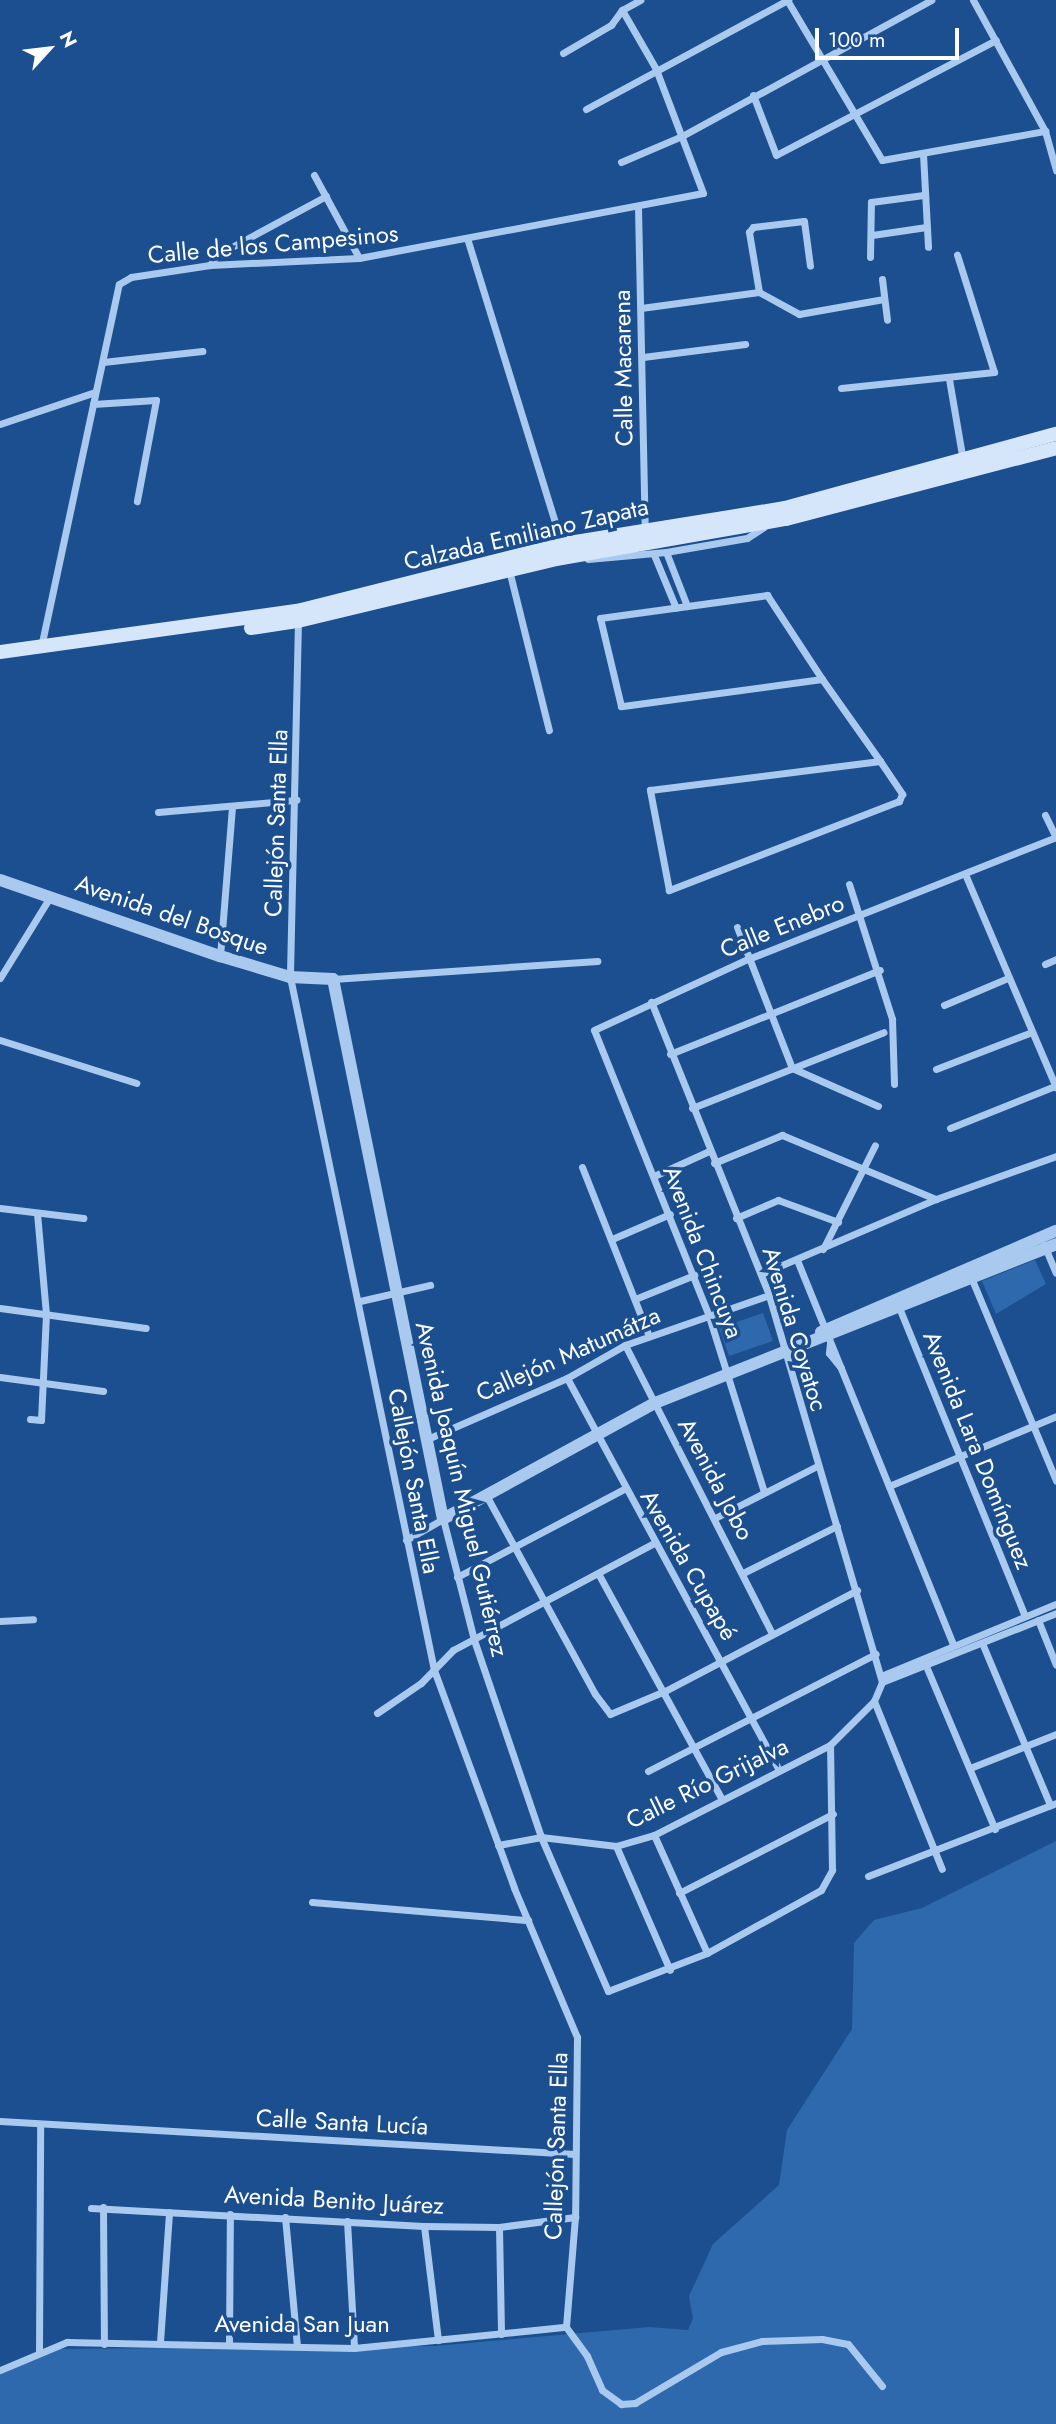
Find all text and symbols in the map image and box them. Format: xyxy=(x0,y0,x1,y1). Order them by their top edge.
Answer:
north arrow xyxy=(14,14,84,84)
scale bar xyxy=(818,14,962,58)
text: 100 m xyxy=(828,25,885,55)
text: N xyxy=(53,26,84,52)
street label: Calle de los Campesinos xyxy=(147,219,399,269)
street label: Calle Macarena xyxy=(607,289,639,447)
street label: Calzada Emiliano Zapata xyxy=(401,492,651,576)
street label: Callejón Santa Ella xyxy=(258,729,294,917)
street label: Avenida del Bosque xyxy=(72,868,272,962)
street label: Calle Enebro xyxy=(716,888,848,964)
street label: Avenida Chincuya xyxy=(657,1162,749,1342)
street label: Avenida Coyatoc xyxy=(756,1243,834,1415)
street label: Callejón Matumátza xyxy=(472,1301,664,1407)
street label: Avenida Joaquín Miguel Gutiérrez xyxy=(409,1319,515,1659)
street label: Avenida Lara Domínguez xyxy=(917,1327,1039,1573)
street label: Callejón Santa Ella xyxy=(382,1386,446,1576)
street label: Avenida Jobo xyxy=(672,1413,760,1545)
street label: Avenida Cupapé xyxy=(634,1485,744,1645)
street label: Calle Río Grijalva xyxy=(621,1731,793,1835)
street label: Callejón Santa Ella xyxy=(538,2052,574,2240)
street label: Calle Santa Lucía xyxy=(255,2103,429,2141)
street label: Avenida Benito Juárez xyxy=(223,2180,445,2220)
street label: Avenida San Juan xyxy=(214,2310,390,2338)

